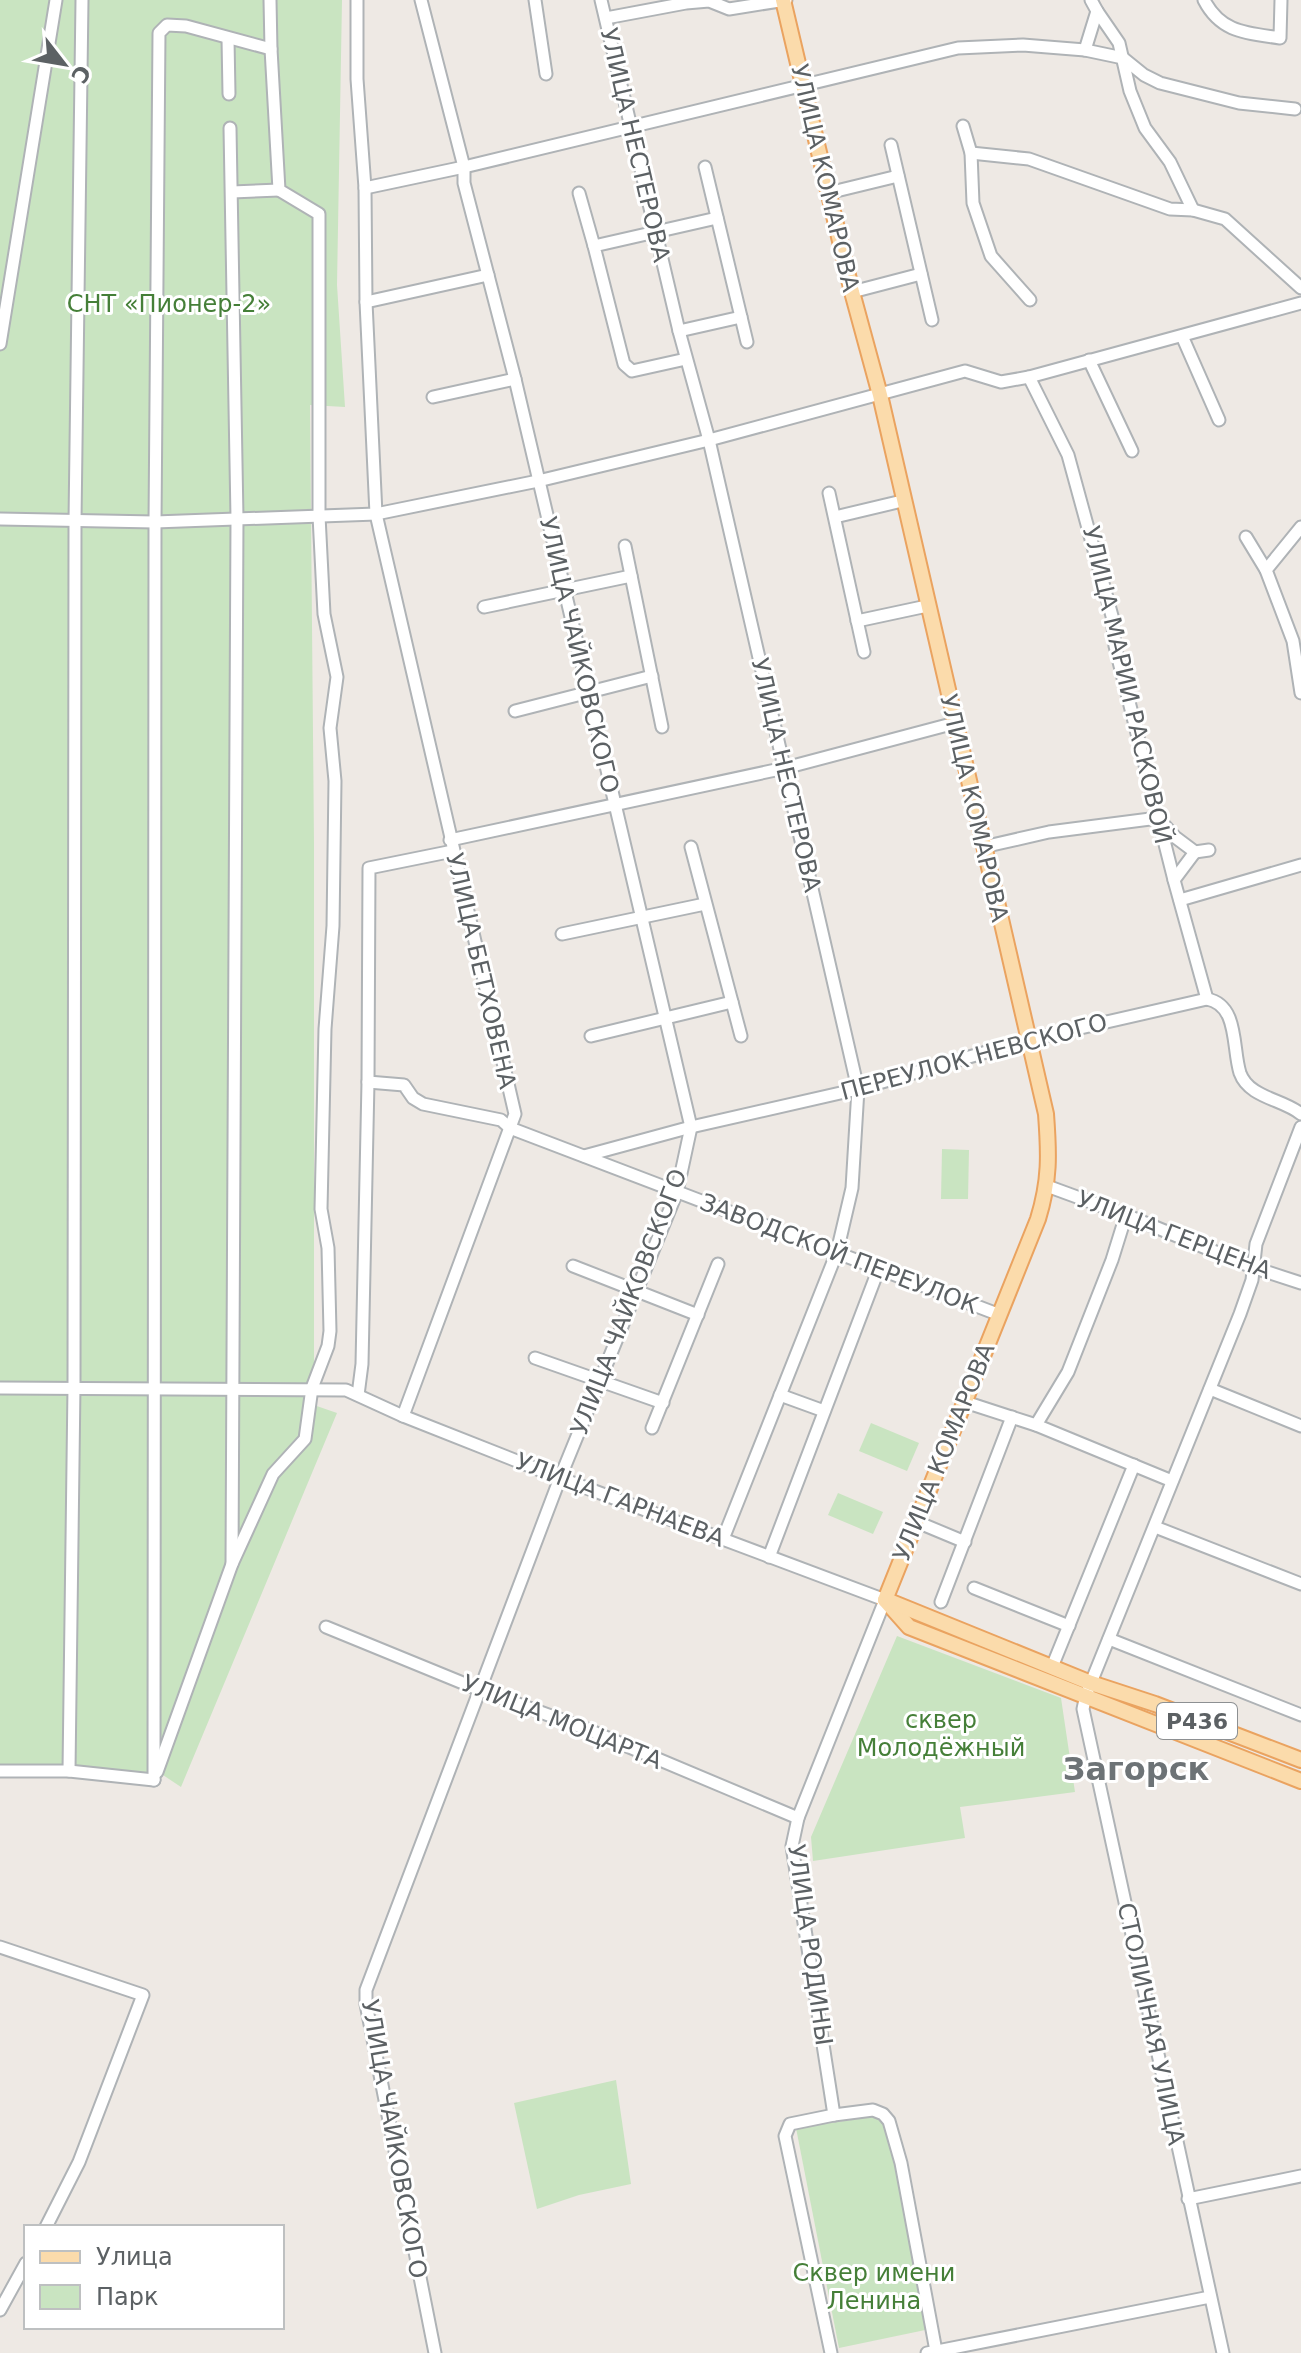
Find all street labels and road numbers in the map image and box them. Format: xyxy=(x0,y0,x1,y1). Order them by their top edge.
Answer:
street label: УЛИЦА НЕСТЕРОВА xyxy=(594,25,676,265)
street label: УЛИЦА КОМАРОВА xyxy=(785,62,865,295)
street label: УЛИЦА ЧАЙКОВСКОГО xyxy=(534,514,625,796)
street label: УЛИЦА МАРИИ РАСКОВОЙ xyxy=(1077,523,1178,847)
street label: УЛИЦА НЕСТЕРОВА xyxy=(745,655,827,895)
street label: УЛИЦА КОМАРОВА xyxy=(934,692,1014,925)
street label: УЛИЦА БЕТХОВЕНА xyxy=(440,850,522,1092)
street label: ПЕРЕУЛОК НЕВСКОГО xyxy=(838,1008,1110,1106)
street label: УЛИЦА ЧАЙКОВСКОГО xyxy=(564,1165,693,1439)
street label: УЛИЦА ГЕРЦЕНА xyxy=(1073,1185,1276,1285)
street label: ЗАВОДСКОЙ ПЕРЕУЛОК xyxy=(696,1187,982,1320)
street label: УЛИЦА КОМАРОВА xyxy=(887,1338,1001,1565)
street label: УЛИЦА ГАРНАЕВА xyxy=(512,1447,729,1553)
street label: УЛИЦА МОЦАРТА xyxy=(458,1669,667,1775)
road number: P436 xyxy=(1157,1703,1237,1739)
street label: УЛИЦА РОДИНЫ xyxy=(782,1843,838,2047)
street label: СТОЛИЧНАЯ УЛИЦА xyxy=(1112,1900,1191,2148)
street label: УЛИЦА ЧАЙКОВСКОГО xyxy=(356,1997,433,2281)

